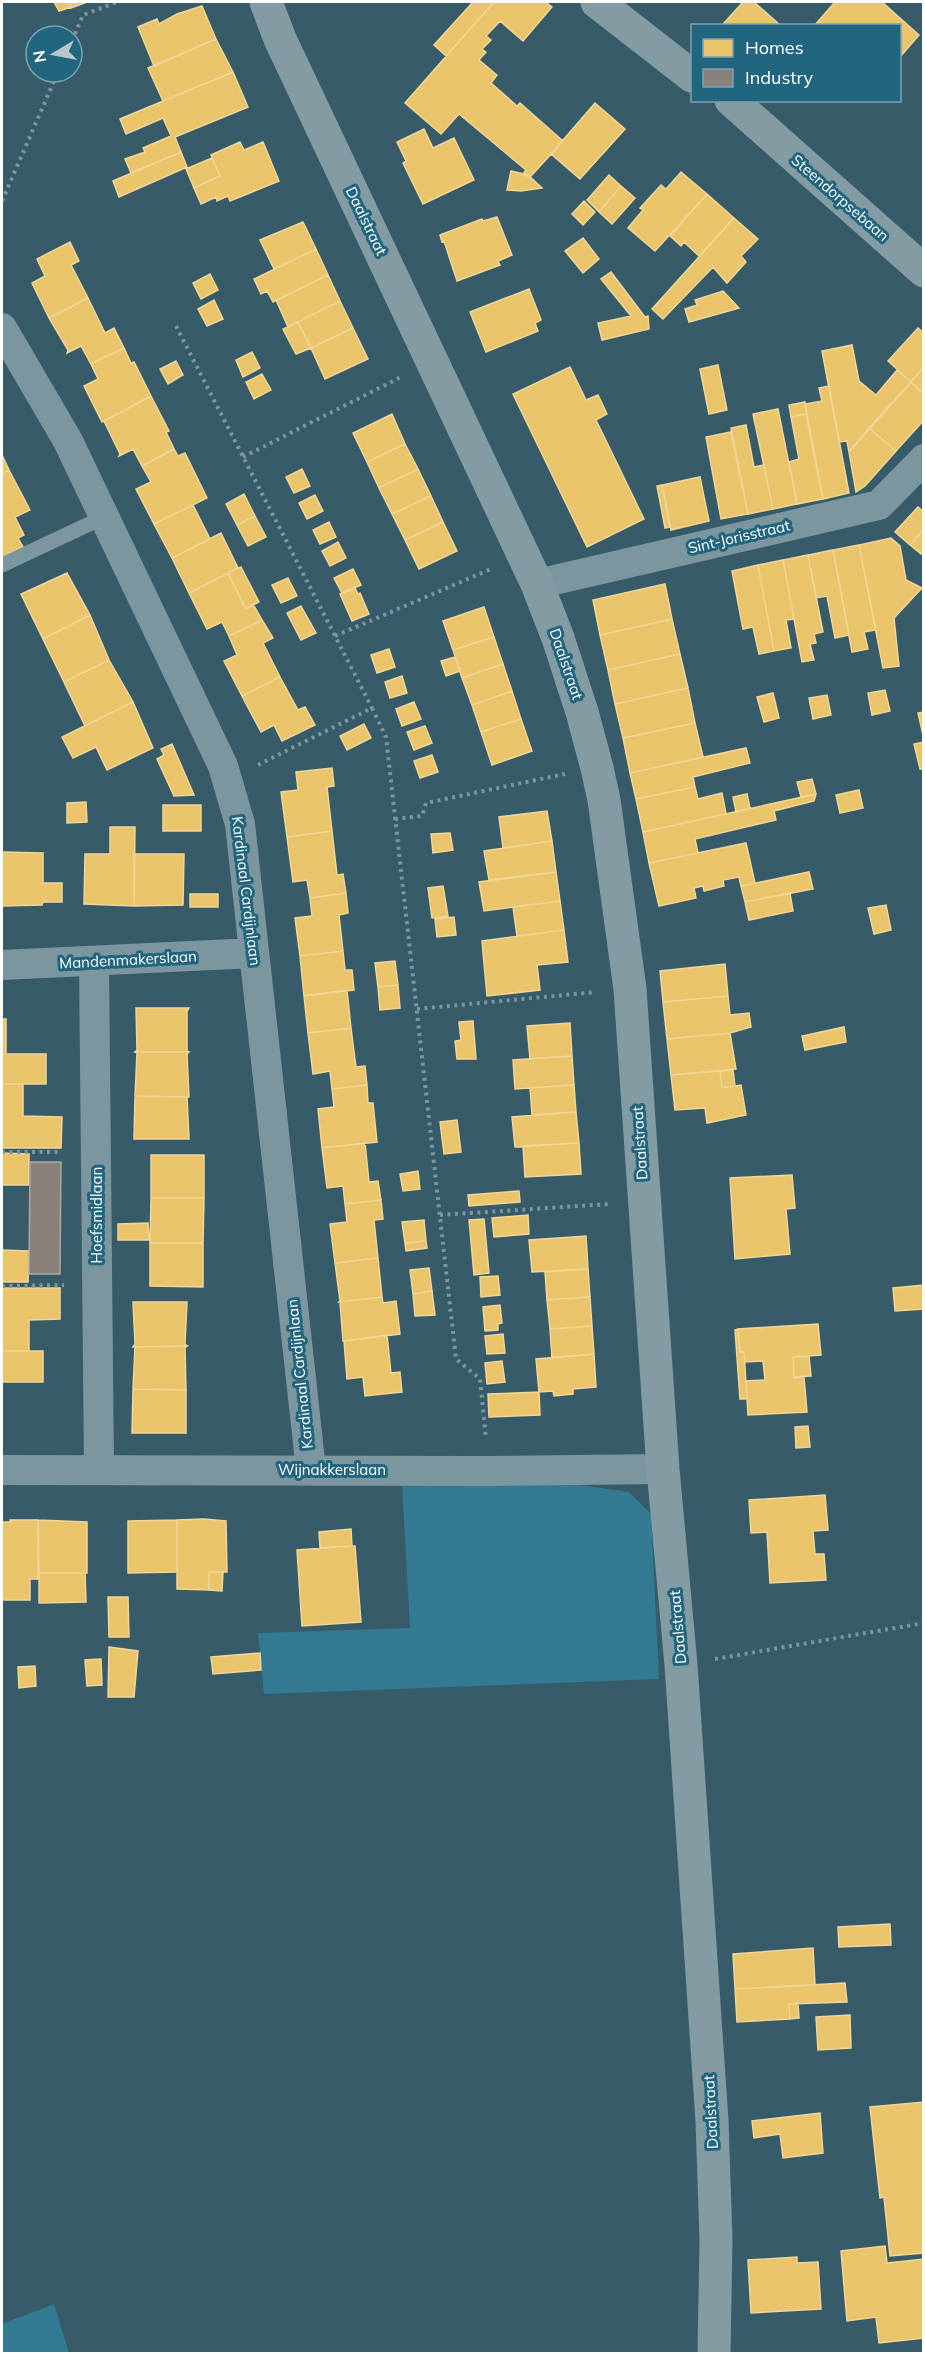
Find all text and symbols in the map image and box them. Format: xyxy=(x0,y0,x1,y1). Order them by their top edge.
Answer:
north arrow xyxy=(24,24,84,84)
legend xyxy=(691,24,901,102)
text: Homes xyxy=(745,36,804,59)
text: N xyxy=(28,49,50,64)
text: Industry xyxy=(745,66,814,89)
street label: Steendorpsebaan xyxy=(788,150,893,245)
street label: Daalstraat xyxy=(342,183,391,258)
street label: Sint-Jorisstraat xyxy=(686,516,792,557)
street label: Daalstraat xyxy=(545,626,588,702)
street label: Kardinaal Cardijnlaan xyxy=(228,815,265,967)
street label: Mandenmakerslaan xyxy=(59,946,197,973)
street label: Daalstraat xyxy=(627,1105,652,1181)
street label: Hoefsmidlaan xyxy=(87,1167,106,1263)
street label: Kardinaal Cardijnlaan xyxy=(282,1298,317,1450)
street label: Wijnakkerslaan xyxy=(278,1460,386,1479)
street label: Daalstraat xyxy=(665,1589,690,1665)
street label: Daalstraat xyxy=(699,2075,722,2149)

